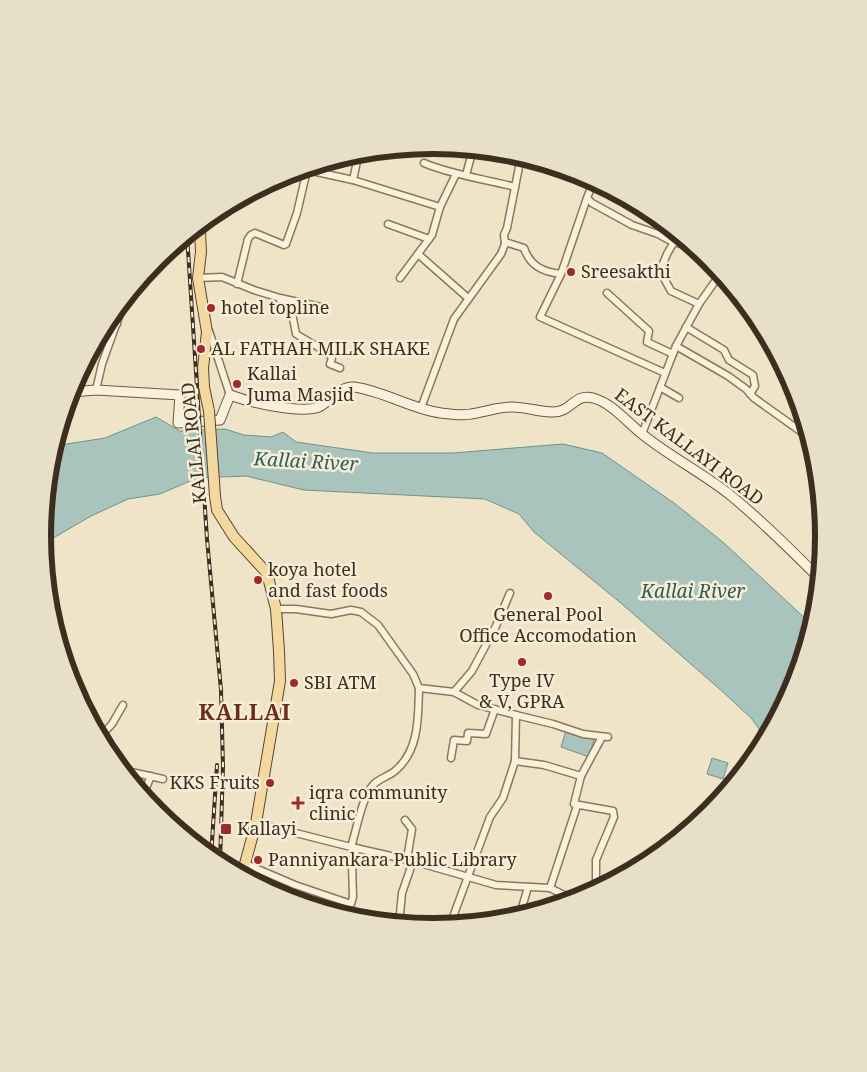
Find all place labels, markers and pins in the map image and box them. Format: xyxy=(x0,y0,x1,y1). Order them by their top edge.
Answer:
place label: Sreesakthi xyxy=(581,259,671,283)
marker: Sreesakthi xyxy=(565,266,577,278)
place label: hotel topline xyxy=(221,295,329,319)
marker: hotel topline xyxy=(205,302,217,314)
place label: AL FATHAH MILK SHAKE xyxy=(211,336,430,360)
marker: AL FATHAH MILK SHAKE xyxy=(195,343,207,355)
place label: Kallai Juma Masjid xyxy=(246,361,354,406)
marker: Kallai Juma Masjid xyxy=(231,378,243,390)
place label: koya hotel and fast foods xyxy=(268,557,388,602)
marker: koya hotel and fast foods xyxy=(252,574,264,586)
marker: General Pool Office Accomodation xyxy=(542,590,554,602)
place label: General Pool Office Accomodation xyxy=(459,602,637,647)
marker: Type IV & V, GPRA xyxy=(516,656,528,668)
place label: Type IV & V, GPRA xyxy=(479,668,565,713)
place label: SBI ATM xyxy=(304,670,376,694)
marker: SBI ATM xyxy=(288,677,300,689)
place label: KKS Fruits xyxy=(170,770,260,794)
marker: KKS Fruits xyxy=(264,777,276,789)
place label: iqra community clinic xyxy=(309,780,448,825)
marker: iqra community clinic xyxy=(291,796,305,810)
place label: Kallayi xyxy=(237,816,297,840)
marker: Kallayi xyxy=(219,822,233,836)
place label: Panniyankara Public Library xyxy=(268,847,517,871)
marker: Panniyankara Public Library xyxy=(252,854,264,866)

